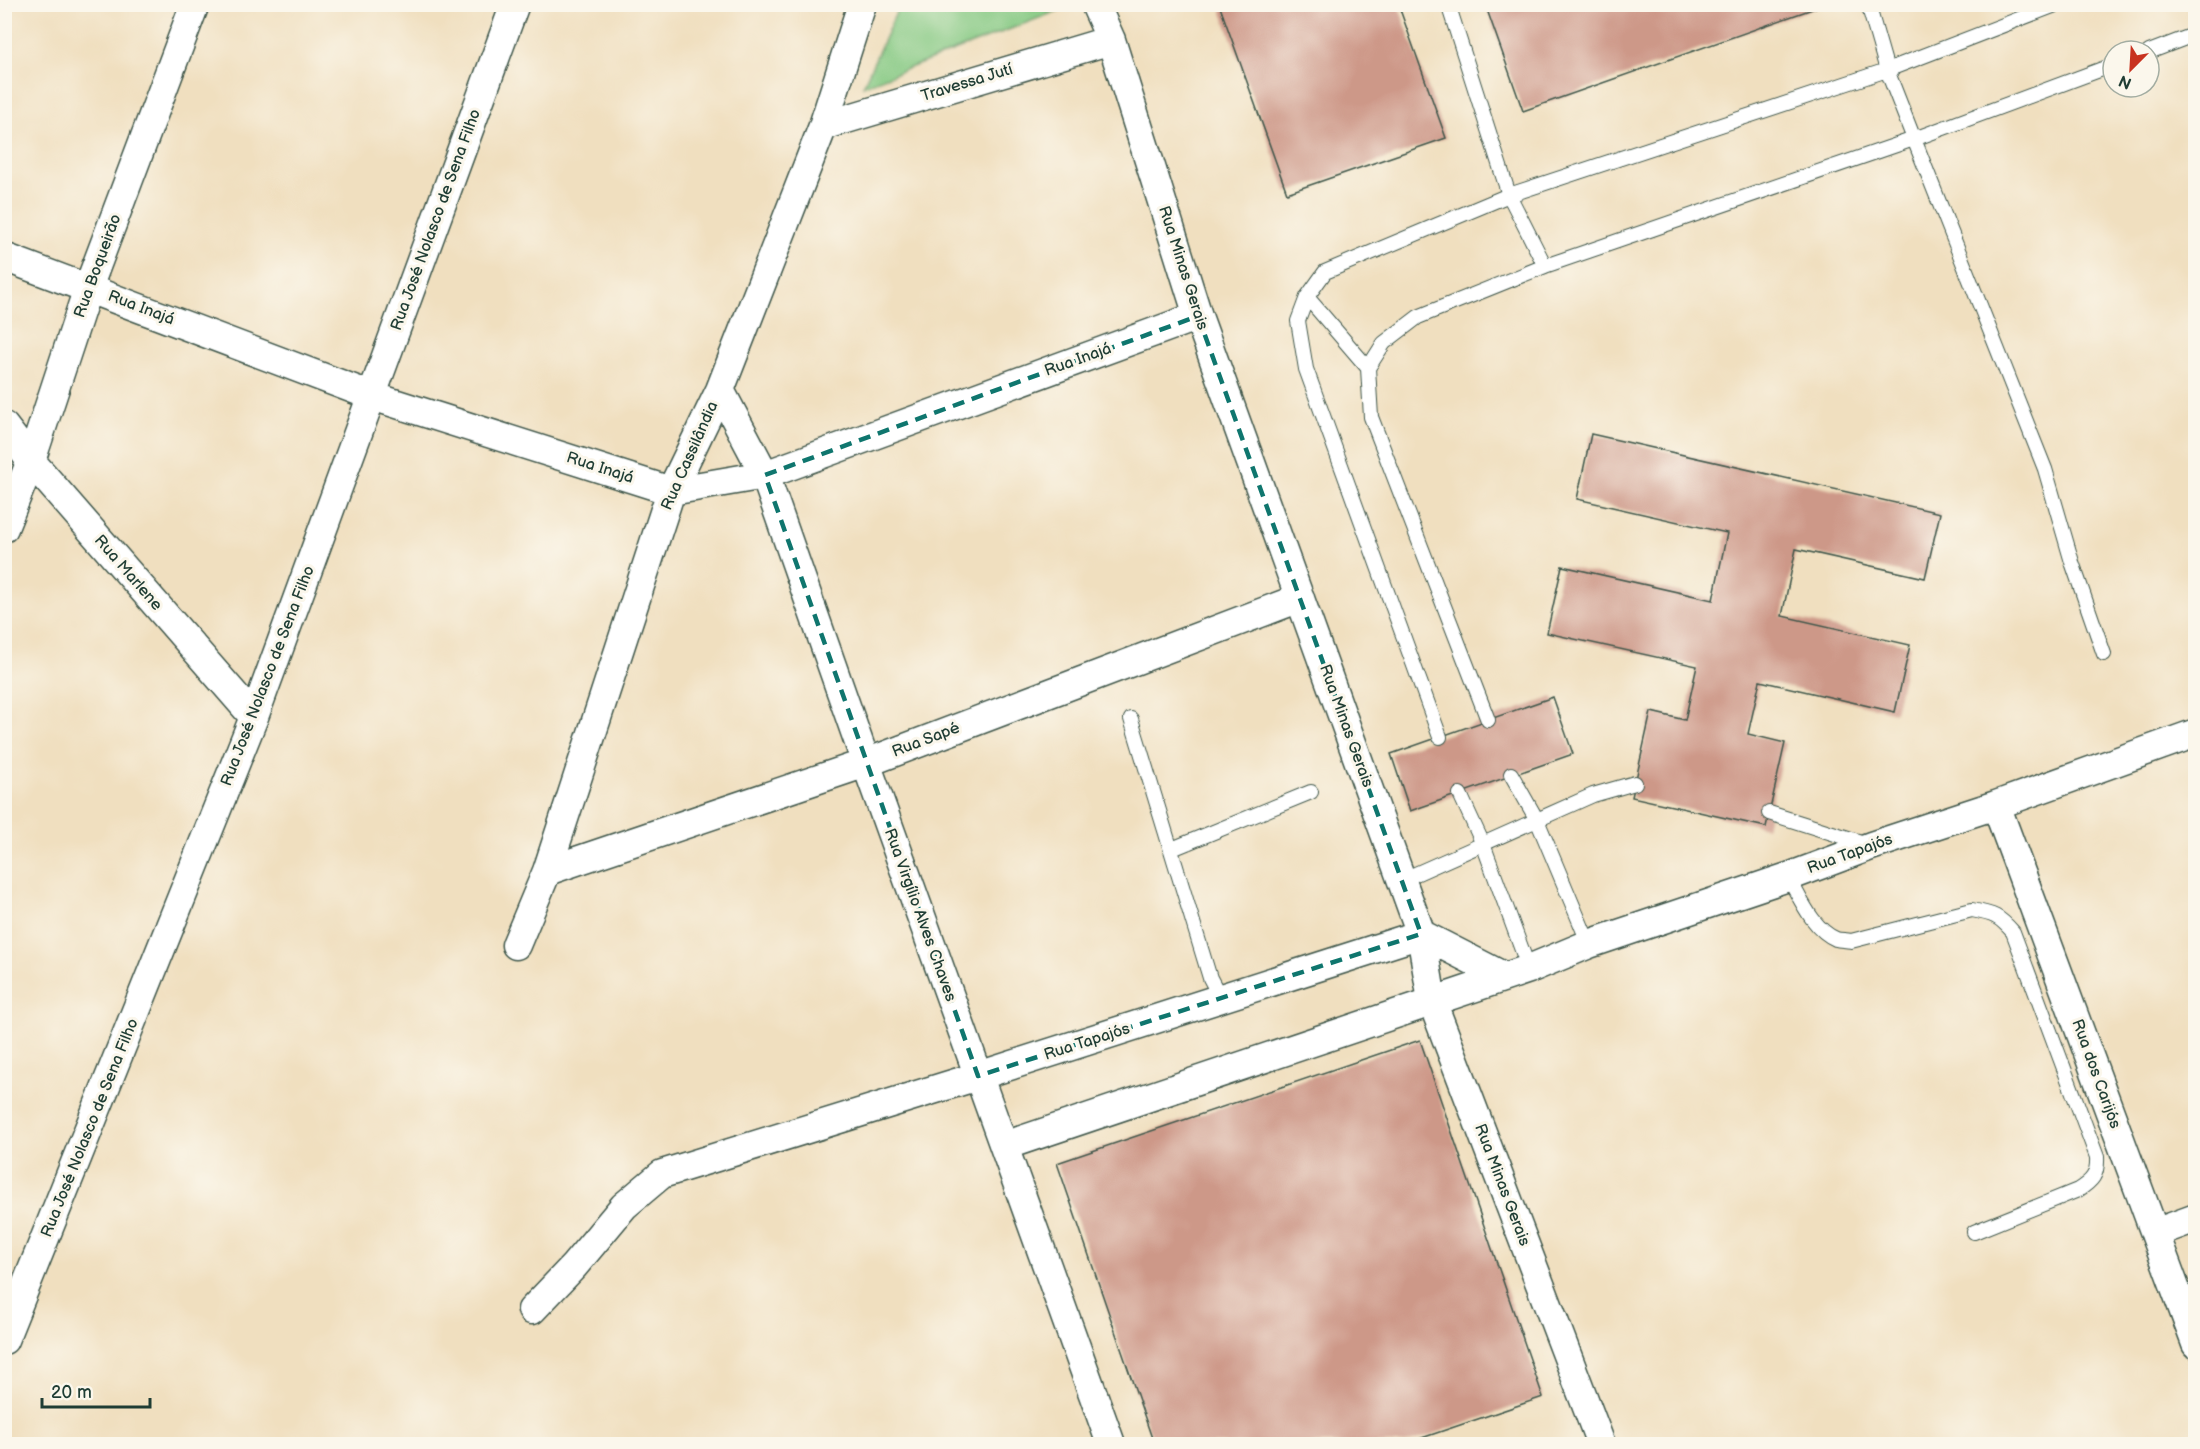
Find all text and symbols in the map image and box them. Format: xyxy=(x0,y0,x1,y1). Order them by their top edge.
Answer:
north arrow xyxy=(2101,39,2161,99)
street label: Travessa Jutí xyxy=(919,60,1015,106)
text: N xyxy=(2116,70,2135,92)
street label: Rua José Nolasco de Sena Filho xyxy=(387,107,485,333)
street label: Rua Minas Gerais xyxy=(1154,204,1212,332)
street label: Rua Boqueirão xyxy=(70,212,126,320)
street label: Rua Inajá xyxy=(105,287,177,329)
street label: Rua Inajá xyxy=(1042,339,1114,381)
street label: Rua Cassilândia xyxy=(657,399,723,513)
street label: Rua Inajá xyxy=(564,448,636,488)
street label: Rua Marlene xyxy=(90,531,166,615)
street label: Rua José Nolasco de Sena Filho xyxy=(217,563,319,789)
street label: Rua Minas Gerais xyxy=(1315,662,1377,790)
street label: Rua Sapé xyxy=(889,718,963,762)
street label: Rua Virgílio Alves Chaves xyxy=(880,826,960,1004)
street label: Rua Tapajós xyxy=(1805,830,1895,878)
street label: Rua José Nolasco de Sena Filho xyxy=(37,1016,143,1240)
street label: Rua dos Carijós xyxy=(2067,1017,2125,1131)
street label: Rua Tapajós xyxy=(1042,1019,1132,1065)
street label: Rua Minas Gerais xyxy=(1470,1121,1534,1249)
scale bar xyxy=(42,1371,150,1409)
text: 20 m xyxy=(51,1382,92,1403)

